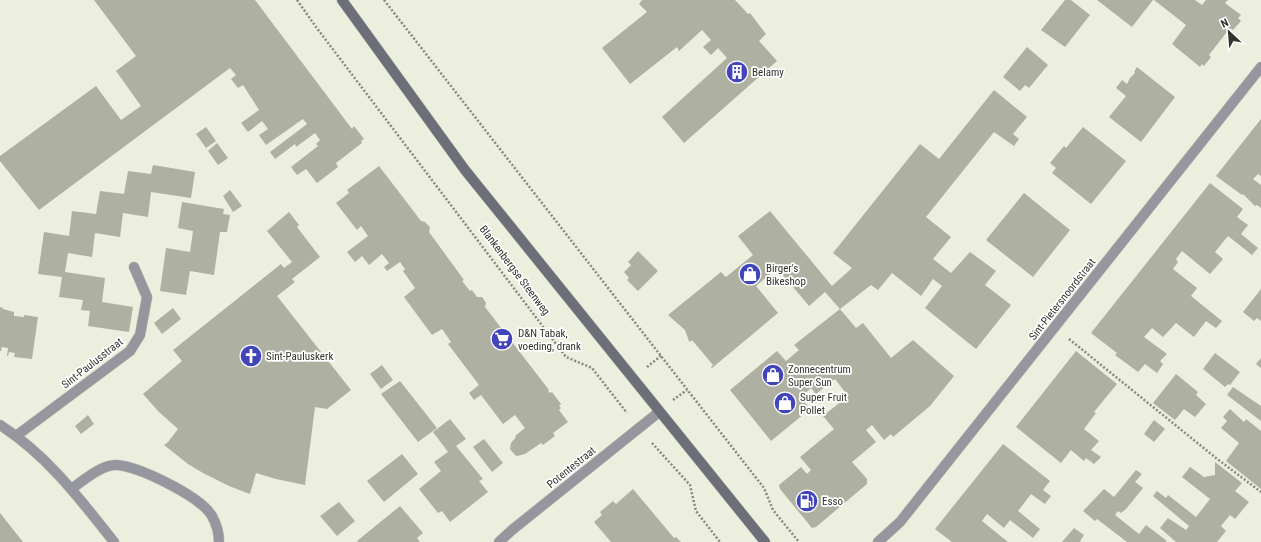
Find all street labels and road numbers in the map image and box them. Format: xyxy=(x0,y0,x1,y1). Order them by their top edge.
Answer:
street label: Blankenbergse Steenweg xyxy=(477,223,553,318)
street label: Sint-Pietersnoordstraat xyxy=(1026,256,1098,343)
street label: Sint-Paulusstraat xyxy=(59,335,126,391)
street label: Potentestraat xyxy=(544,444,598,491)

